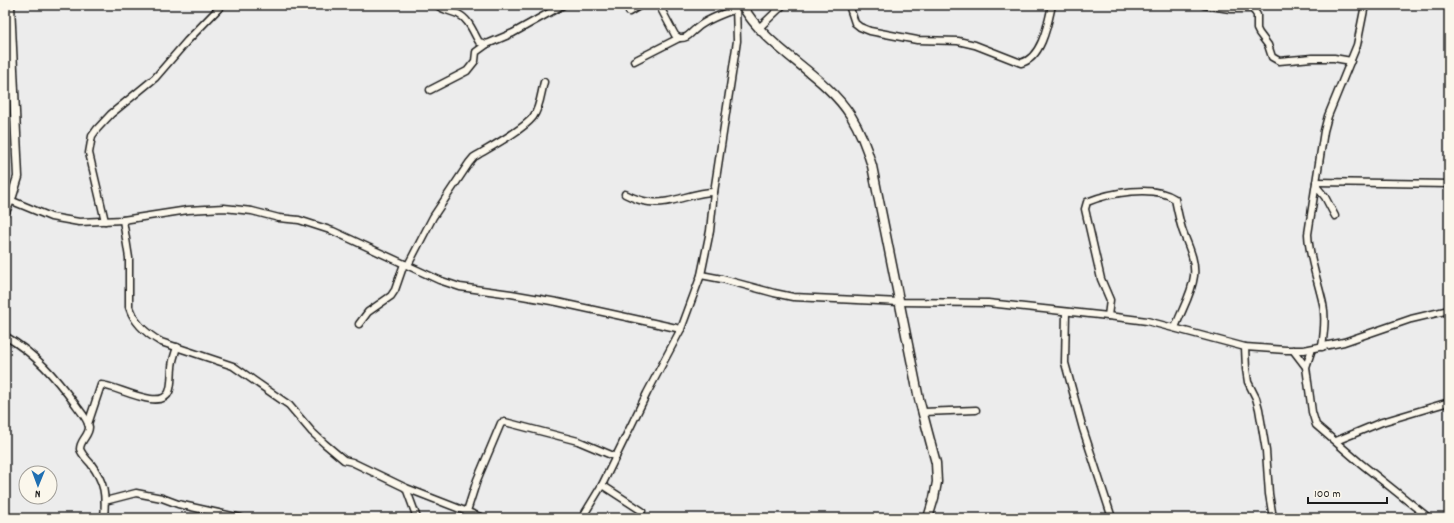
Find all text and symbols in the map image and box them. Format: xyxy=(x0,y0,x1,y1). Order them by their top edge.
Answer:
north arrow xyxy=(18,465,58,505)
scale bar xyxy=(1308,479,1387,505)
text: N xyxy=(34,485,41,501)
text: 100 m xyxy=(1314,486,1341,503)

